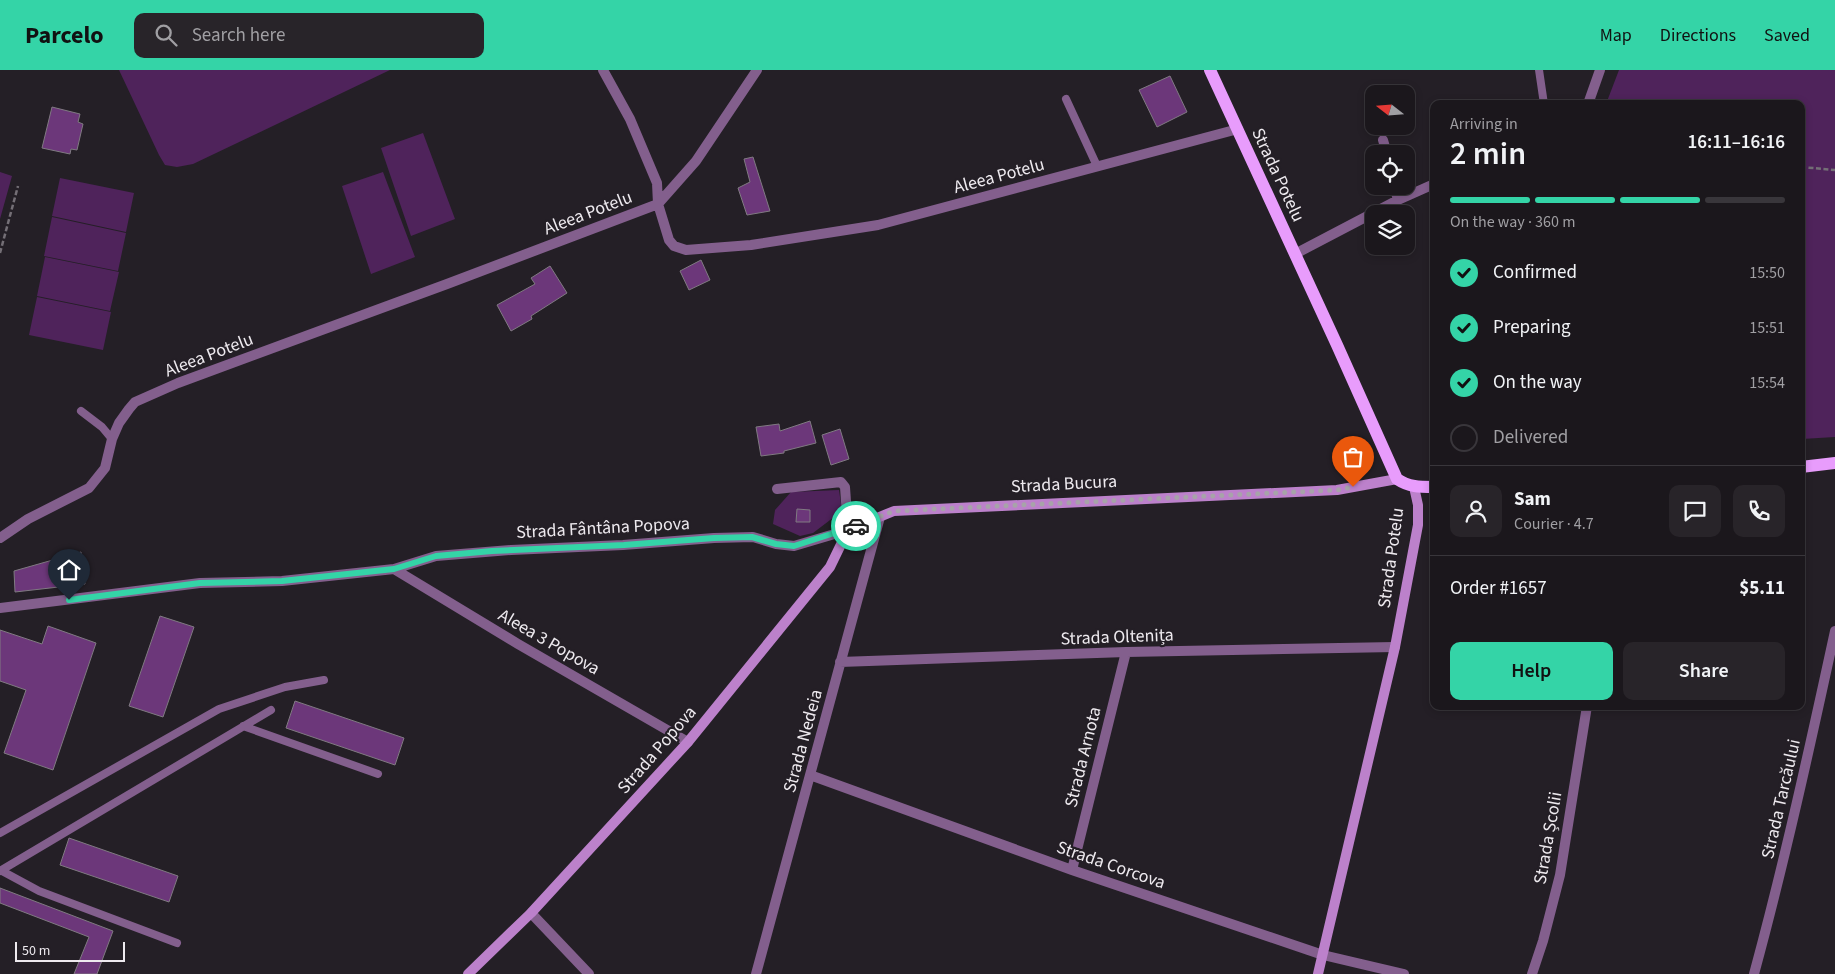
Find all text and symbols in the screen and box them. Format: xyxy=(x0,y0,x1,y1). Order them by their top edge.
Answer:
search box xyxy=(134,13,484,58)
text: Parcelo xyxy=(25,18,104,53)
icon: search xyxy=(152,21,180,49)
text: Search here xyxy=(192,22,285,49)
text: Map xyxy=(1600,23,1632,48)
text: Directions xyxy=(1660,23,1736,48)
text: Saved xyxy=(1764,23,1810,48)
north arrow xyxy=(1365,85,1415,135)
map controls xyxy=(1365,85,1415,255)
text: Arriving in xyxy=(1450,113,1518,135)
street label: Strada Potelu xyxy=(1245,124,1311,226)
text: 16:11–16:16 xyxy=(1687,129,1785,156)
text: 2 min xyxy=(1450,131,1526,177)
button: locate xyxy=(1365,145,1415,195)
street label: Aleea Potelu xyxy=(951,152,1047,200)
street label: Aleea Potelu xyxy=(540,185,636,241)
button: layers xyxy=(1365,205,1415,255)
text: On the way · 360 m xyxy=(1450,211,1575,233)
icon: check xyxy=(1450,259,1478,287)
text: Confirmed xyxy=(1493,259,1577,286)
text: 15:50 xyxy=(1749,262,1785,284)
icon: check xyxy=(1450,314,1478,342)
text: Preparing xyxy=(1493,314,1571,341)
text: 15:51 xyxy=(1749,317,1785,339)
street label: Aleea Potelu xyxy=(161,327,257,383)
icon: check xyxy=(1450,369,1478,397)
text: On the way xyxy=(1493,369,1582,396)
text: 15:54 xyxy=(1749,372,1785,394)
text: Delivered xyxy=(1493,424,1568,451)
pin xyxy=(1332,436,1374,487)
icon: bag xyxy=(1339,443,1367,471)
street label: Strada Bucura xyxy=(1010,469,1118,499)
button: person xyxy=(1450,485,1502,537)
button: chat xyxy=(1669,485,1721,537)
button: phone xyxy=(1733,485,1785,537)
text: Sam xyxy=(1514,486,1551,513)
courier xyxy=(831,501,881,551)
street label: Strada Potelu xyxy=(1372,506,1410,610)
street label: Strada Fântâna Popova xyxy=(516,511,690,545)
icon: car xyxy=(842,512,870,540)
text: Courier · 4.7 xyxy=(1514,513,1594,535)
pin xyxy=(48,549,90,600)
icon: home xyxy=(55,556,83,584)
text: Order #1657 xyxy=(1450,575,1547,602)
text: $5.11 xyxy=(1739,575,1785,602)
street label: Aleea 3 Popova xyxy=(494,603,604,681)
street label: Strada Oltenița xyxy=(1060,623,1174,651)
button: Help xyxy=(1450,642,1613,700)
button: Share xyxy=(1623,642,1785,700)
street label: Strada Nedeia xyxy=(777,687,829,795)
street label: Strada Popova xyxy=(612,701,702,799)
street label: Strada Arnota xyxy=(1058,704,1108,810)
street label: Strada Tarcăului xyxy=(1755,737,1807,861)
street label: Strada Școlii xyxy=(1528,790,1568,886)
street label: Strada Corcova xyxy=(1053,835,1169,895)
scale bar xyxy=(15,939,125,962)
text: 50 m xyxy=(22,941,50,961)

